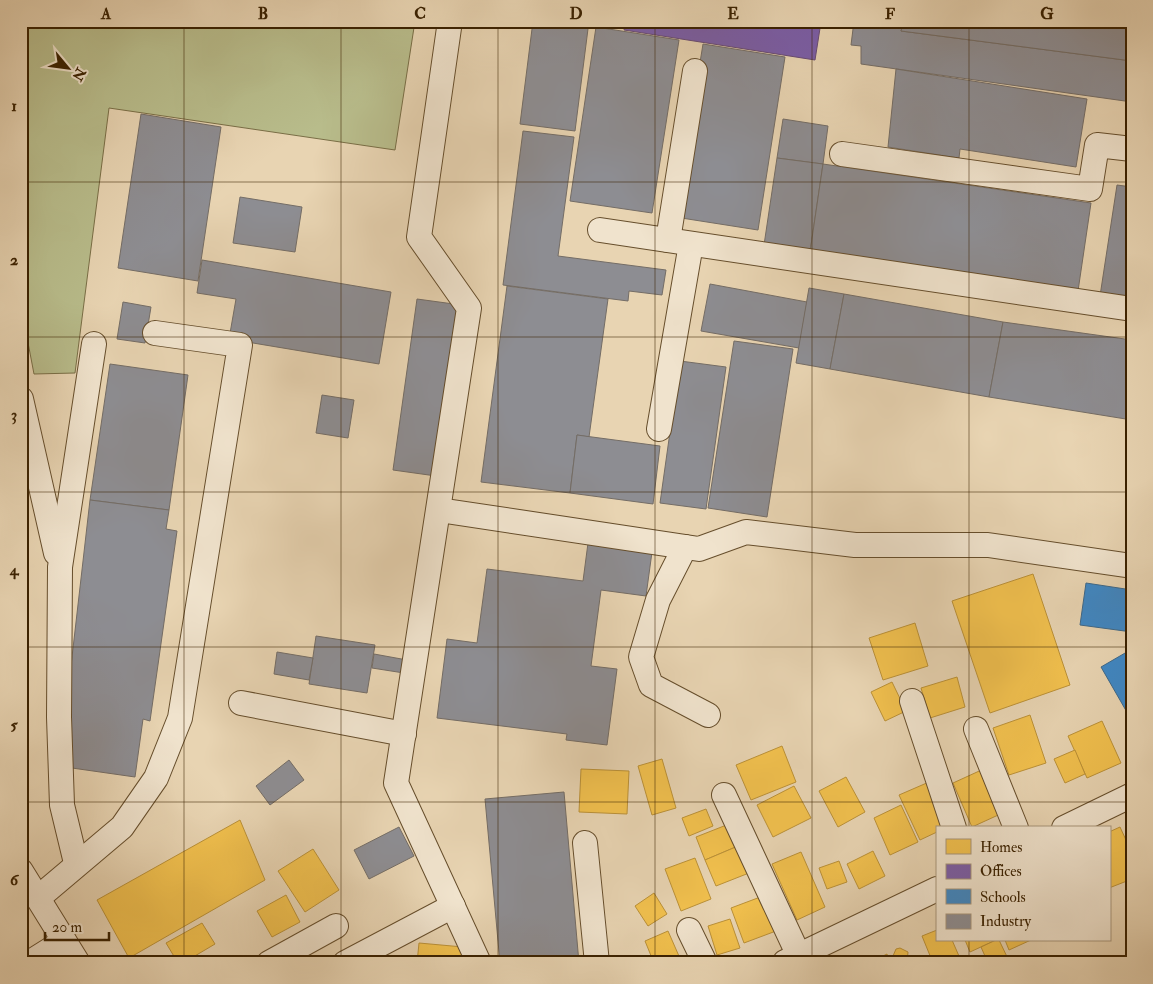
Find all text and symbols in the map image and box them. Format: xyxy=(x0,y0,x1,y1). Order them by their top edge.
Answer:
text: A xyxy=(100,4,112,24)
text: B xyxy=(258,4,268,24)
text: C xyxy=(414,4,426,24)
text: D xyxy=(569,4,583,24)
text: E xyxy=(727,4,739,24)
text: F xyxy=(885,4,895,24)
text: G xyxy=(1040,4,1054,24)
north arrow xyxy=(42,42,92,92)
text: N xyxy=(68,64,90,84)
text: 1 xyxy=(11,96,17,116)
text: 2 xyxy=(10,250,18,270)
text: 3 xyxy=(11,405,17,425)
text: 4 xyxy=(9,560,20,580)
text: 5 xyxy=(10,715,18,735)
legend xyxy=(936,826,1110,942)
text: Homes xyxy=(980,838,1022,857)
text: Offices xyxy=(980,862,1022,881)
text: 6 xyxy=(10,870,20,890)
text: Schools xyxy=(980,888,1026,907)
scale bar xyxy=(45,909,109,941)
text: Industry xyxy=(980,912,1031,931)
text: 20 m xyxy=(52,918,82,937)

